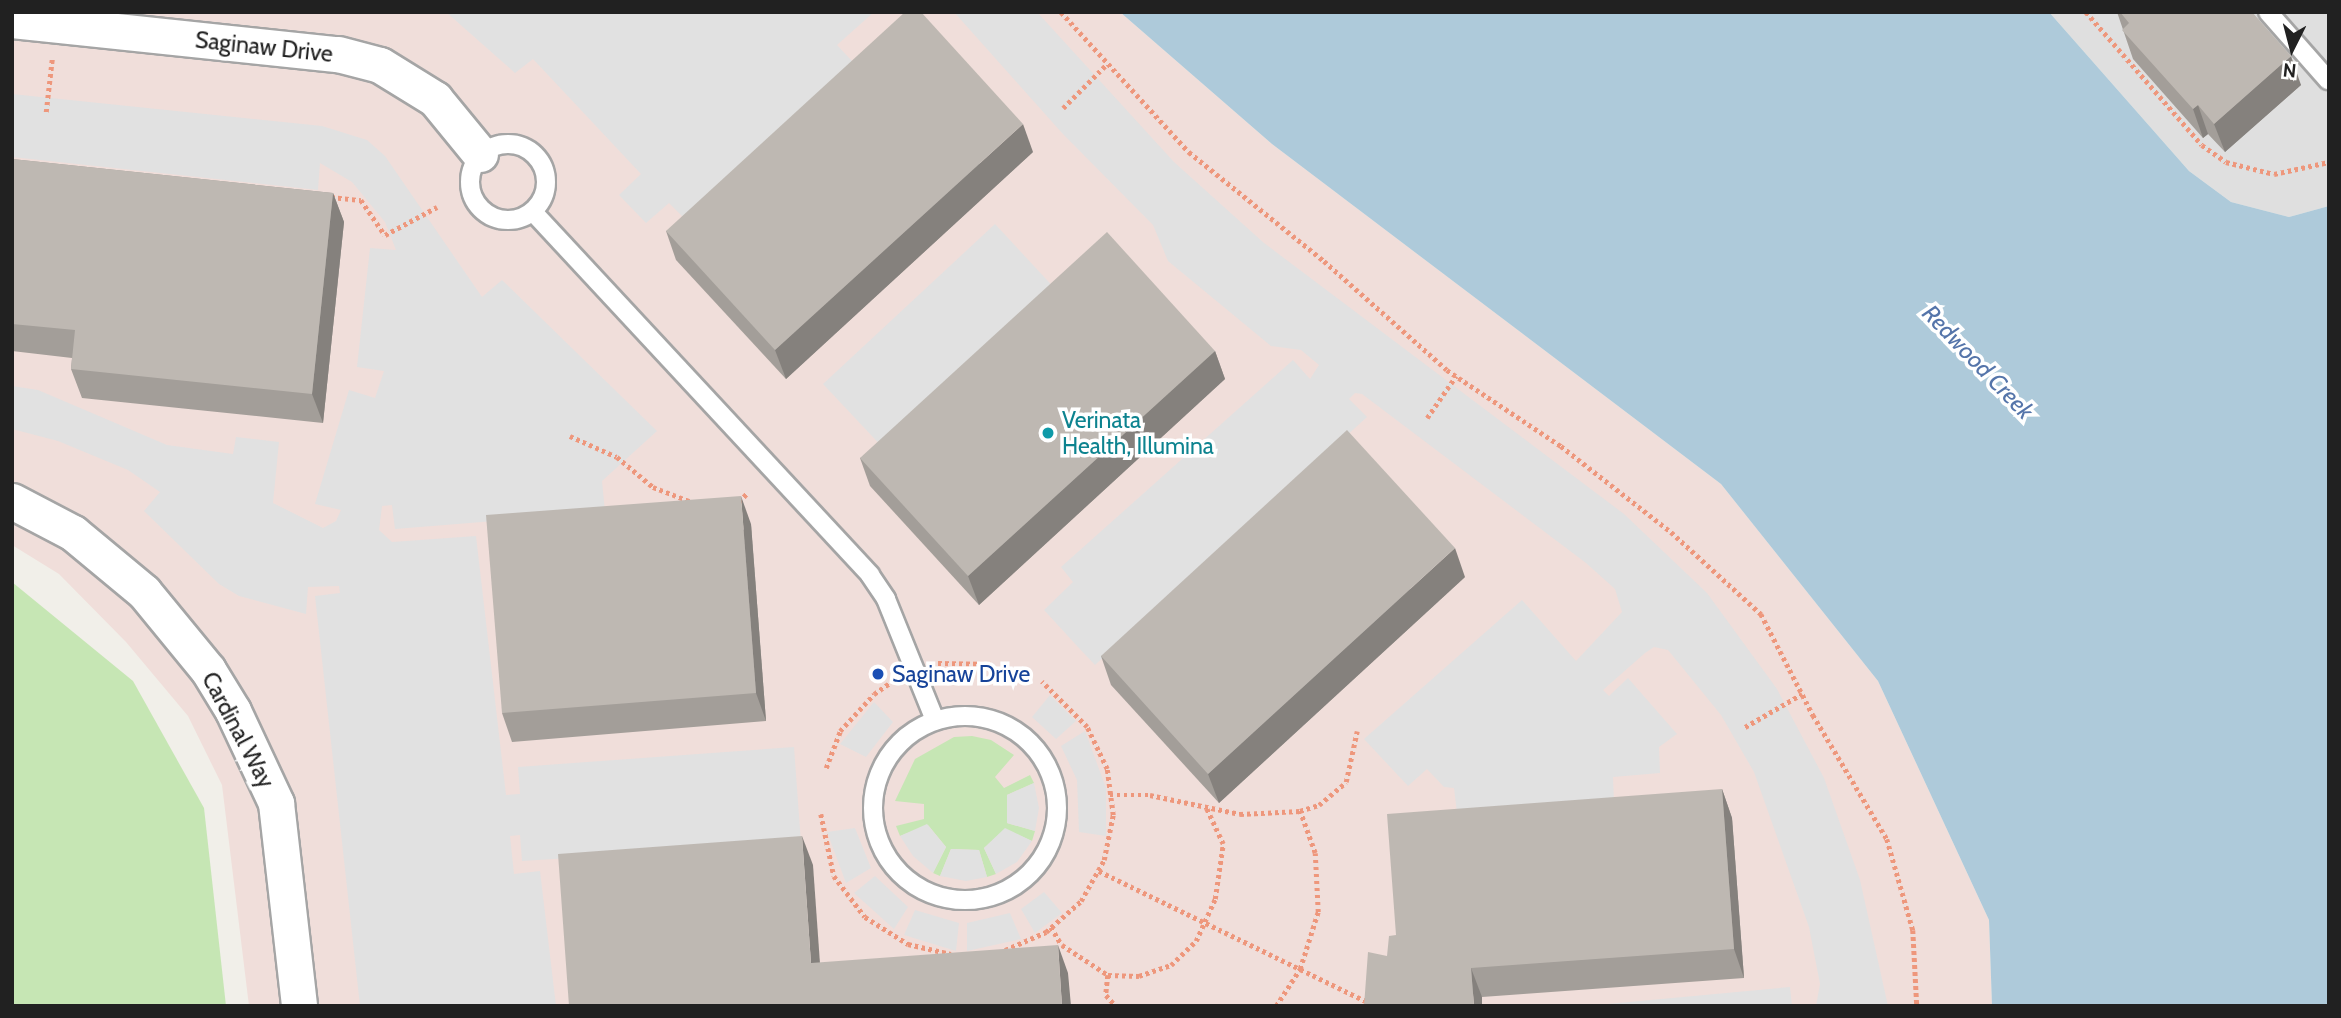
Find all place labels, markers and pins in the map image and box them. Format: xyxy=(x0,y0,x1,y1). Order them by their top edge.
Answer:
place label: Verinata Health, Illumina xyxy=(1062,406,1214,460)
marker: Verinata Health, Illumina xyxy=(1040,425,1056,441)
place label: Saginaw Drive xyxy=(892,660,1030,688)
marker: Saginaw Drive xyxy=(870,666,886,682)

